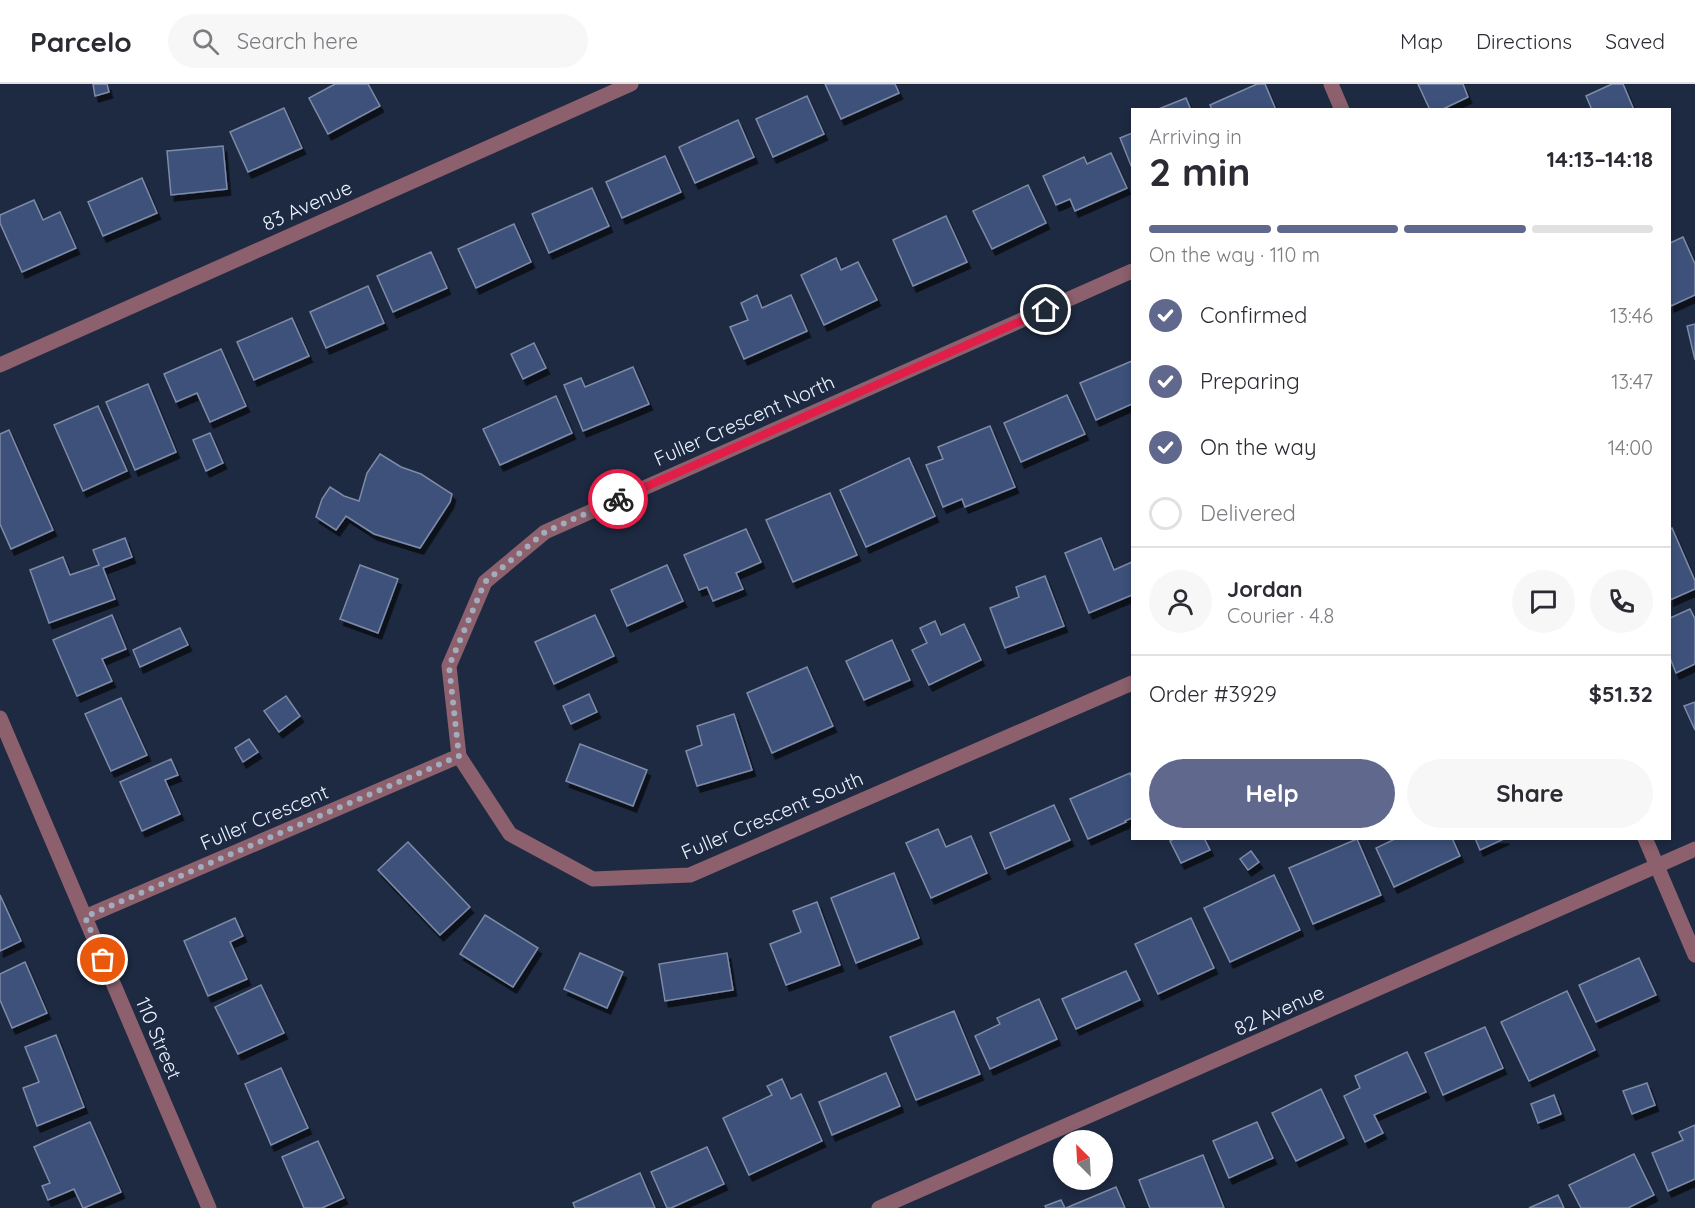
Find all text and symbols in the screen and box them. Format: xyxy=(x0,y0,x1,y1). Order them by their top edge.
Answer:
search box xyxy=(168,14,588,68)
text: Parcelo xyxy=(30,24,132,59)
icon: search xyxy=(189,25,222,58)
text: Search here xyxy=(237,27,358,55)
text: Map xyxy=(1400,28,1443,54)
text: Directions xyxy=(1476,28,1572,54)
text: Saved xyxy=(1605,28,1665,54)
text: Arriving in xyxy=(1149,124,1242,149)
text: 14:13–14:18 xyxy=(1547,145,1653,173)
text: 2 min xyxy=(1149,147,1251,196)
street label: 83 Avenue xyxy=(258,174,356,236)
text: On the way · 110 m xyxy=(1149,242,1320,267)
pin xyxy=(1020,284,1071,335)
icon: home xyxy=(1029,293,1062,326)
icon: check xyxy=(1149,299,1182,332)
text: Confirmed xyxy=(1200,301,1307,329)
text: 13:46 xyxy=(1610,303,1653,328)
icon: check xyxy=(1149,365,1182,398)
text: Preparing xyxy=(1200,367,1300,395)
street label: Fuller Crescent North xyxy=(650,369,838,471)
text: 13:47 xyxy=(1611,369,1653,394)
icon: check xyxy=(1149,431,1182,464)
text: On the way xyxy=(1200,433,1316,461)
text: 14:00 xyxy=(1608,435,1653,460)
courier xyxy=(588,469,648,529)
icon: bike xyxy=(602,483,635,516)
text: Delivered xyxy=(1200,499,1296,527)
button: person xyxy=(1149,570,1212,633)
button: chat xyxy=(1512,570,1575,633)
button: phone xyxy=(1590,570,1653,633)
text: Jordan xyxy=(1227,575,1303,603)
text: Courier · 4.8 xyxy=(1227,603,1334,628)
text: Order #3929 xyxy=(1149,680,1277,708)
text: $51.32 xyxy=(1589,680,1653,708)
button: Help xyxy=(1149,759,1395,828)
button: Share xyxy=(1407,759,1653,828)
street label: Fuller Crescent South xyxy=(677,765,867,865)
street label: Fuller Crescent xyxy=(196,779,332,855)
pin xyxy=(77,934,128,985)
icon: bag xyxy=(86,943,119,976)
street label: 82 Avenue xyxy=(1230,979,1328,1041)
street label: 110 Street xyxy=(131,993,188,1083)
north arrow xyxy=(1053,1130,1113,1190)
map controls xyxy=(1053,1130,1113,1190)

